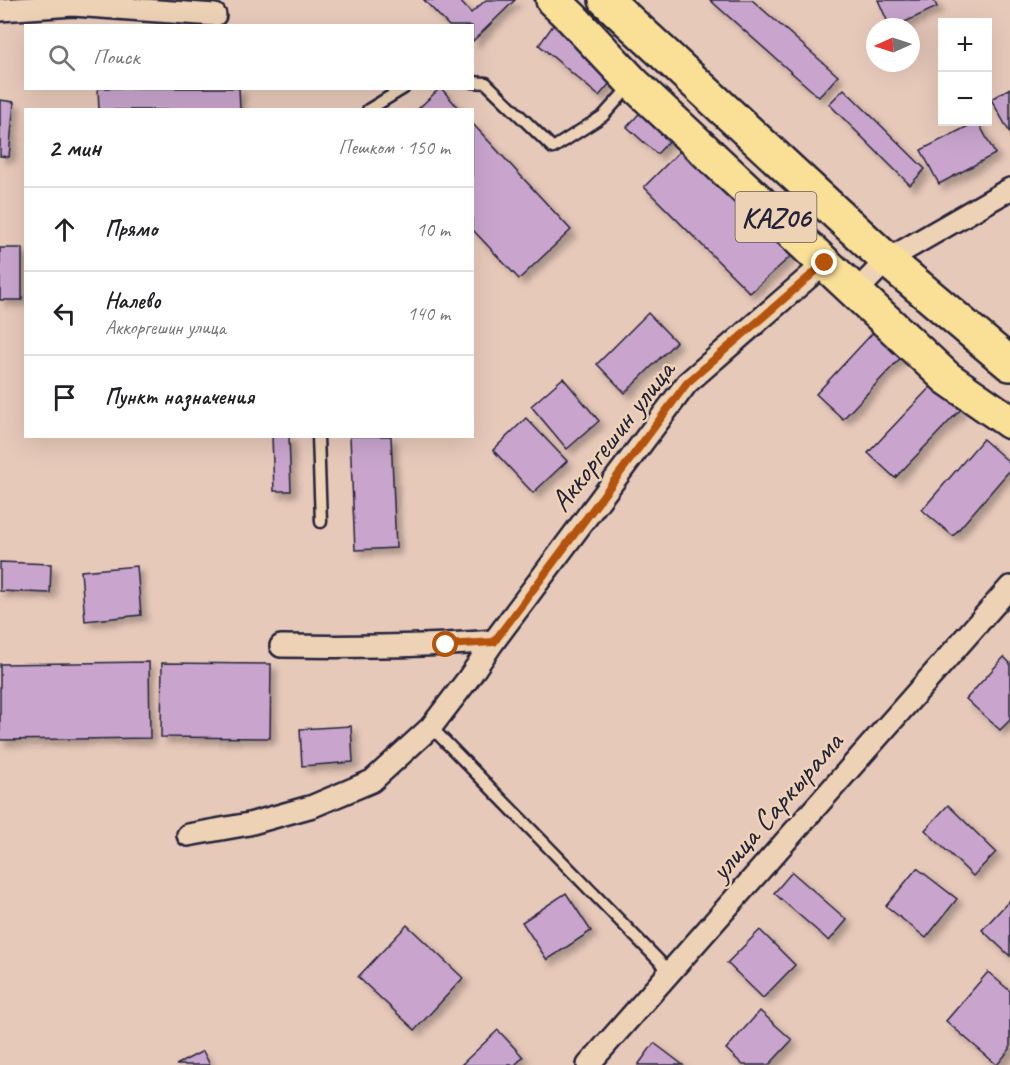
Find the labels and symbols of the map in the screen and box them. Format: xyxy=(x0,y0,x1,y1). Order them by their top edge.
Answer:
north arrow xyxy=(866,18,920,72)
road number: KАZ06 xyxy=(736,192,816,242)
route end xyxy=(811,249,837,275)
street label: Аккоргешин улица xyxy=(541,351,684,519)
route start xyxy=(432,631,458,657)
street label: улица Саркырама xyxy=(700,722,852,890)

